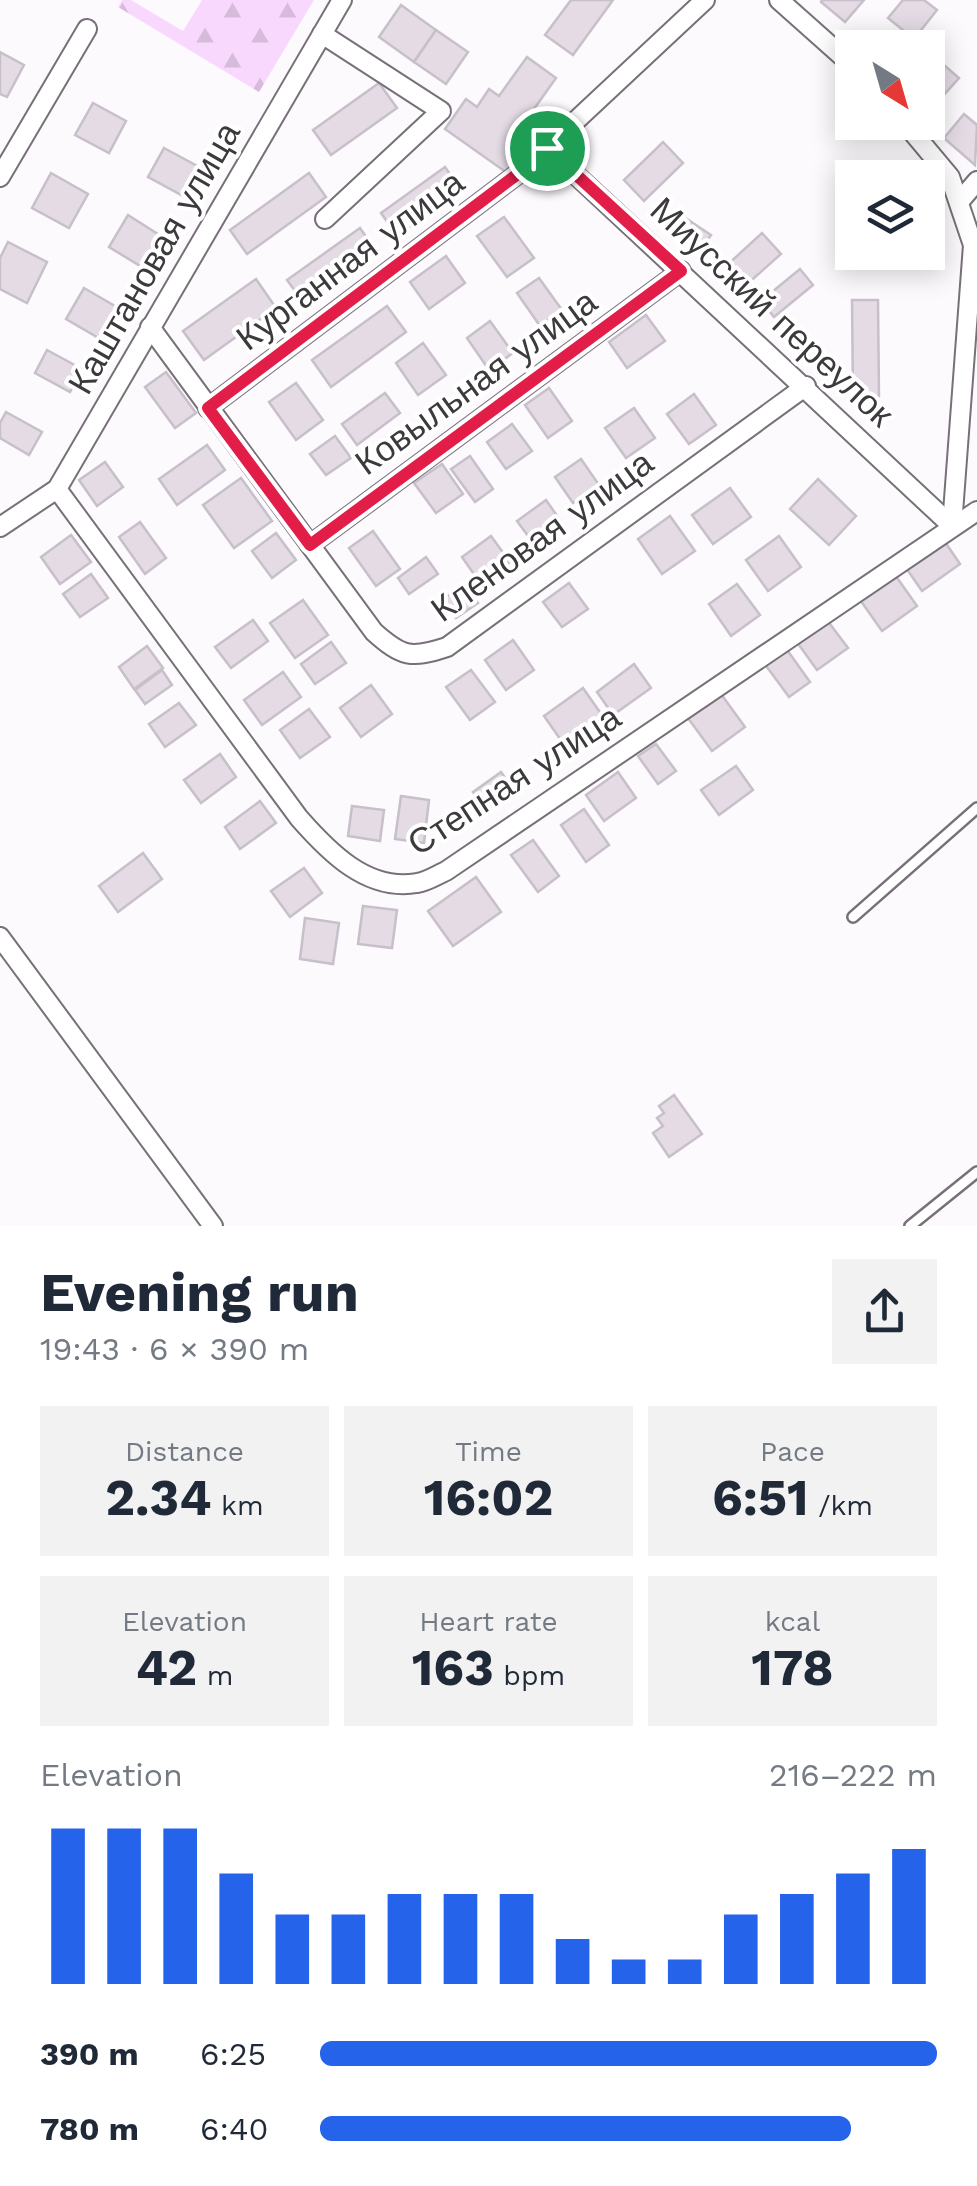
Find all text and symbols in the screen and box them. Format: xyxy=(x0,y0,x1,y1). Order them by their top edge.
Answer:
north arrow xyxy=(835,30,945,140)
map controls xyxy=(835,30,945,270)
pin xyxy=(505,106,590,191)
street label: Каштановая улица xyxy=(59,114,249,401)
icon: arrive xyxy=(520,121,575,176)
button: layers xyxy=(835,160,945,270)
street label: Курганная улица xyxy=(228,161,472,359)
street label: Миусский переулок xyxy=(642,189,903,436)
street label: Ковыльная улица xyxy=(347,280,605,484)
street label: Кленовая улица xyxy=(423,441,661,631)
street label: Степная улица xyxy=(400,695,629,864)
button: share xyxy=(832,1259,937,1364)
text: Evening run xyxy=(40,1260,359,1324)
text: 19:43 · 6 × 390 m xyxy=(40,1330,309,1368)
text: Distance xyxy=(125,1435,244,1468)
text: Time xyxy=(455,1435,522,1468)
text: Pace xyxy=(760,1435,825,1468)
text: 2.34 xyxy=(105,1468,212,1527)
text: 16:02 xyxy=(424,1468,553,1527)
text: 6:51 xyxy=(712,1468,809,1527)
text: km xyxy=(212,1489,264,1522)
text: /km xyxy=(809,1489,873,1522)
text: Elevation xyxy=(122,1605,247,1638)
text: Heart rate xyxy=(419,1605,558,1638)
text: kcal xyxy=(765,1605,820,1638)
text: 42 xyxy=(136,1638,197,1697)
text: 163 xyxy=(412,1638,494,1697)
text: 178 xyxy=(751,1638,834,1697)
text: m xyxy=(197,1659,233,1692)
text: bpm xyxy=(494,1659,565,1692)
text: Elevation xyxy=(40,1756,183,1794)
text: 216–222 m xyxy=(769,1756,937,1794)
text: 390 m xyxy=(40,2035,139,2073)
text: 6:25 xyxy=(200,2035,266,2073)
text: 780 m xyxy=(40,2110,139,2148)
text: 6:40 xyxy=(200,2110,268,2148)

